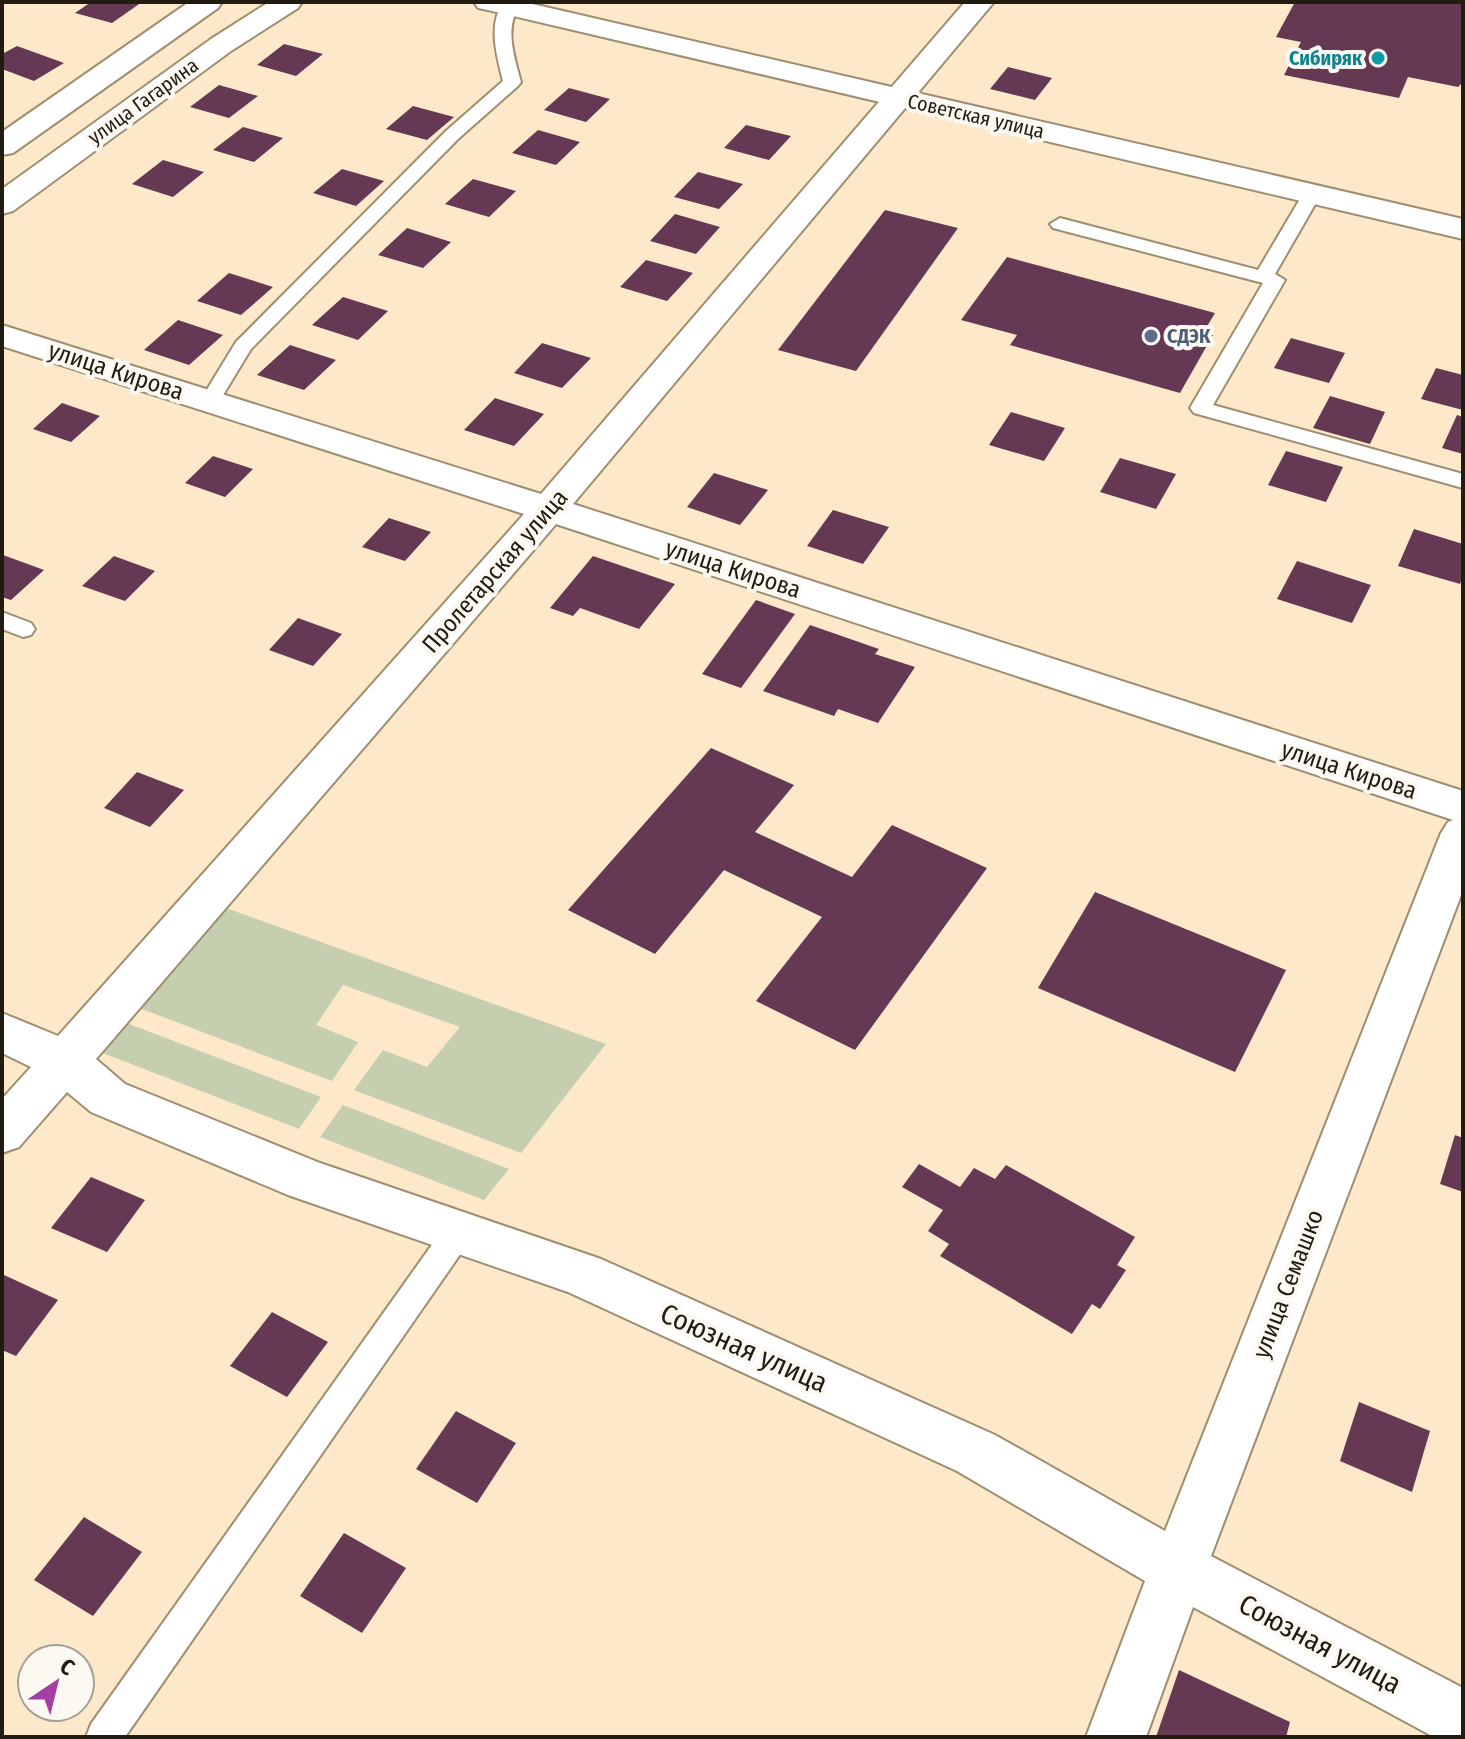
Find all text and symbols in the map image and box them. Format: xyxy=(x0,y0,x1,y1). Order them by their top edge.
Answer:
place label: Сибиряк xyxy=(1289,46,1363,70)
marker: Сибиряк xyxy=(1369,49,1387,67)
street label: улица Гагарина xyxy=(83,53,203,149)
street label: Советская улица xyxy=(905,89,1047,143)
place label: СДЭК xyxy=(1167,324,1211,348)
marker: СДЭК xyxy=(1142,327,1160,345)
street label: улица Кирова xyxy=(45,336,187,406)
street label: Пролетарская улица xyxy=(416,484,574,658)
street label: улица Кирова xyxy=(662,534,804,604)
street label: улица Кирова xyxy=(1278,735,1420,805)
street label: улица Семашко xyxy=(1247,1206,1329,1362)
street label: Союзная улица xyxy=(655,1296,833,1400)
street label: Союзная улица xyxy=(1233,1587,1407,1701)
north arrow xyxy=(16,1643,96,1723)
text: С xyxy=(55,1653,80,1682)

